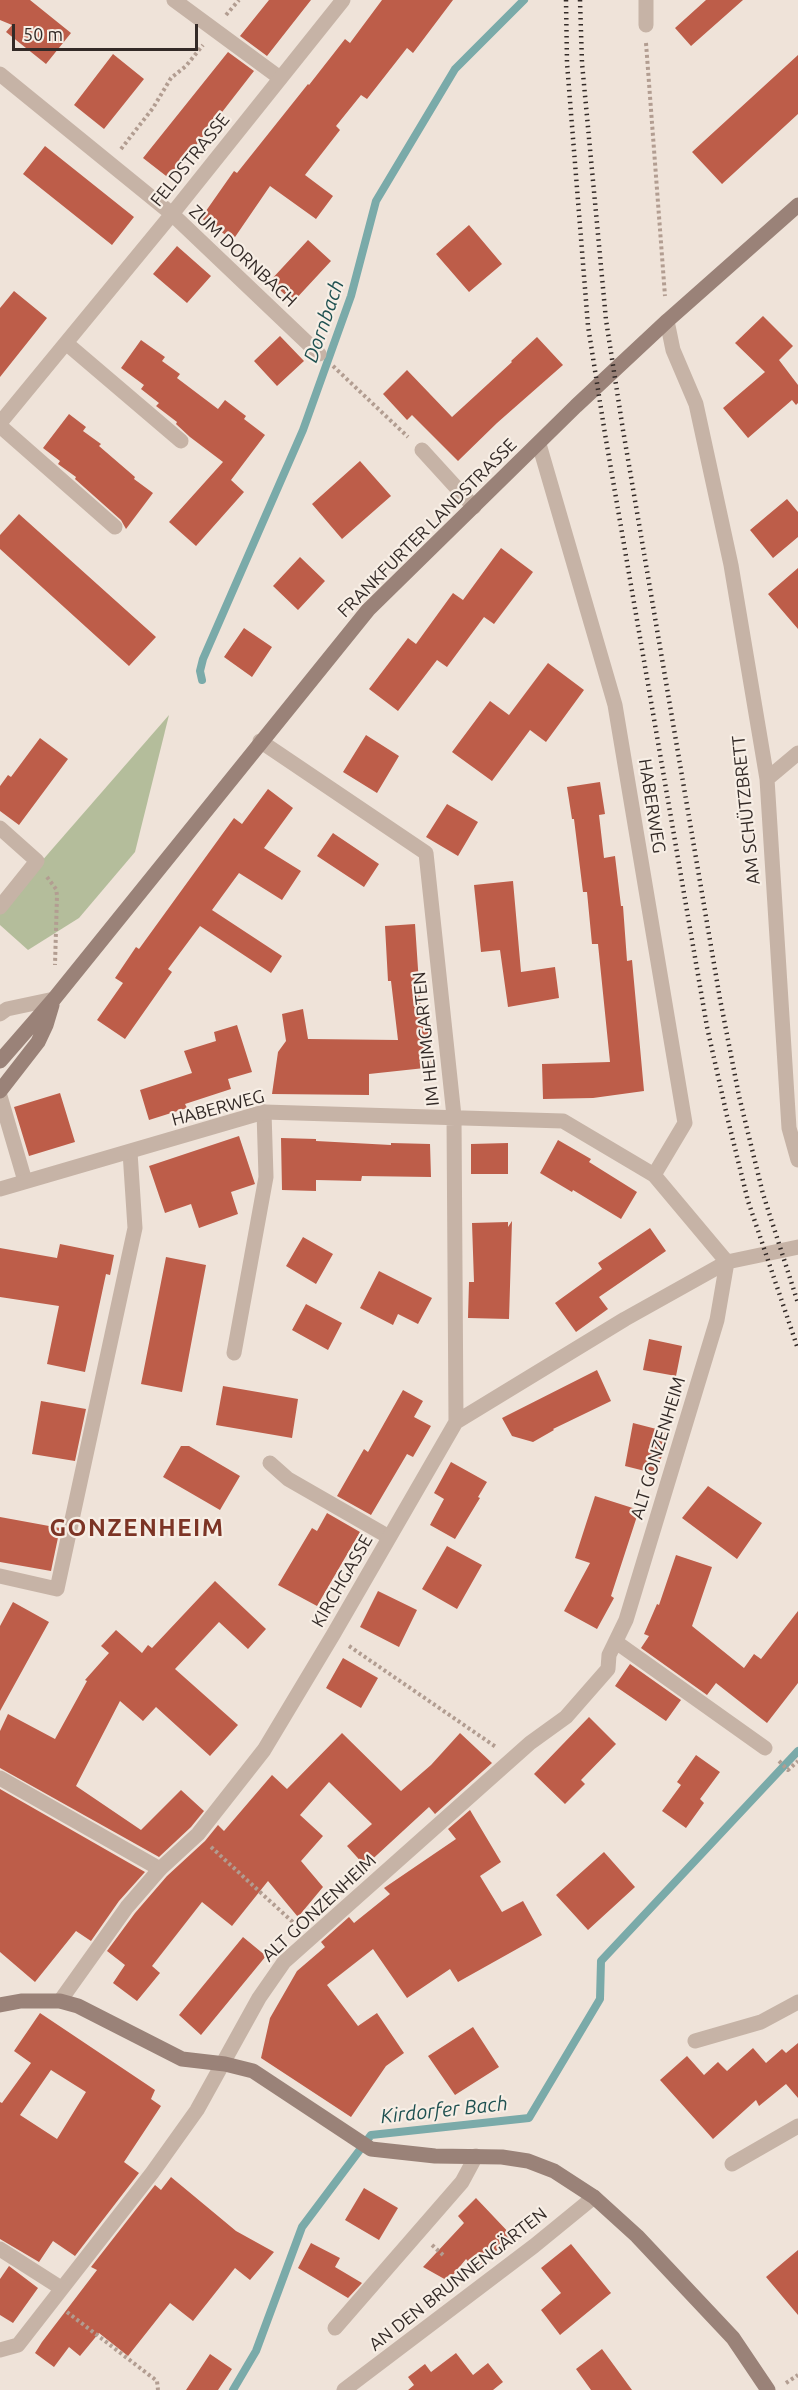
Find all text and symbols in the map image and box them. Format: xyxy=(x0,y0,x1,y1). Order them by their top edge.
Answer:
scale bar xyxy=(15,12,201,50)
text: 50 m xyxy=(23,24,63,44)
street label: FELDSTRASSE xyxy=(146,109,234,211)
street label: ZUM DORNBACH xyxy=(185,201,301,311)
water label: Dornbach xyxy=(299,277,349,365)
street label: FRANKFURTER LANDSTRASSE xyxy=(333,434,521,622)
street label: AM SCHÜTZBRETT xyxy=(727,734,765,886)
street label: HABERWEG xyxy=(634,757,670,855)
street label: IM HEIMGARTEN xyxy=(408,971,444,1107)
street label: HABERWEG xyxy=(169,1085,267,1131)
street label: ALT GONZENHEIM xyxy=(626,1374,690,1522)
district label: GONZENHEIM xyxy=(49,1514,225,1542)
street label: KIRCHGASSE xyxy=(307,1531,377,1631)
street label: ALT GONZENHEIM xyxy=(258,1850,380,1966)
water label: Kirdorfer Bach xyxy=(379,2091,509,2129)
street label: AN DEN BRUNNENGÄRTEN xyxy=(365,2203,551,2355)

